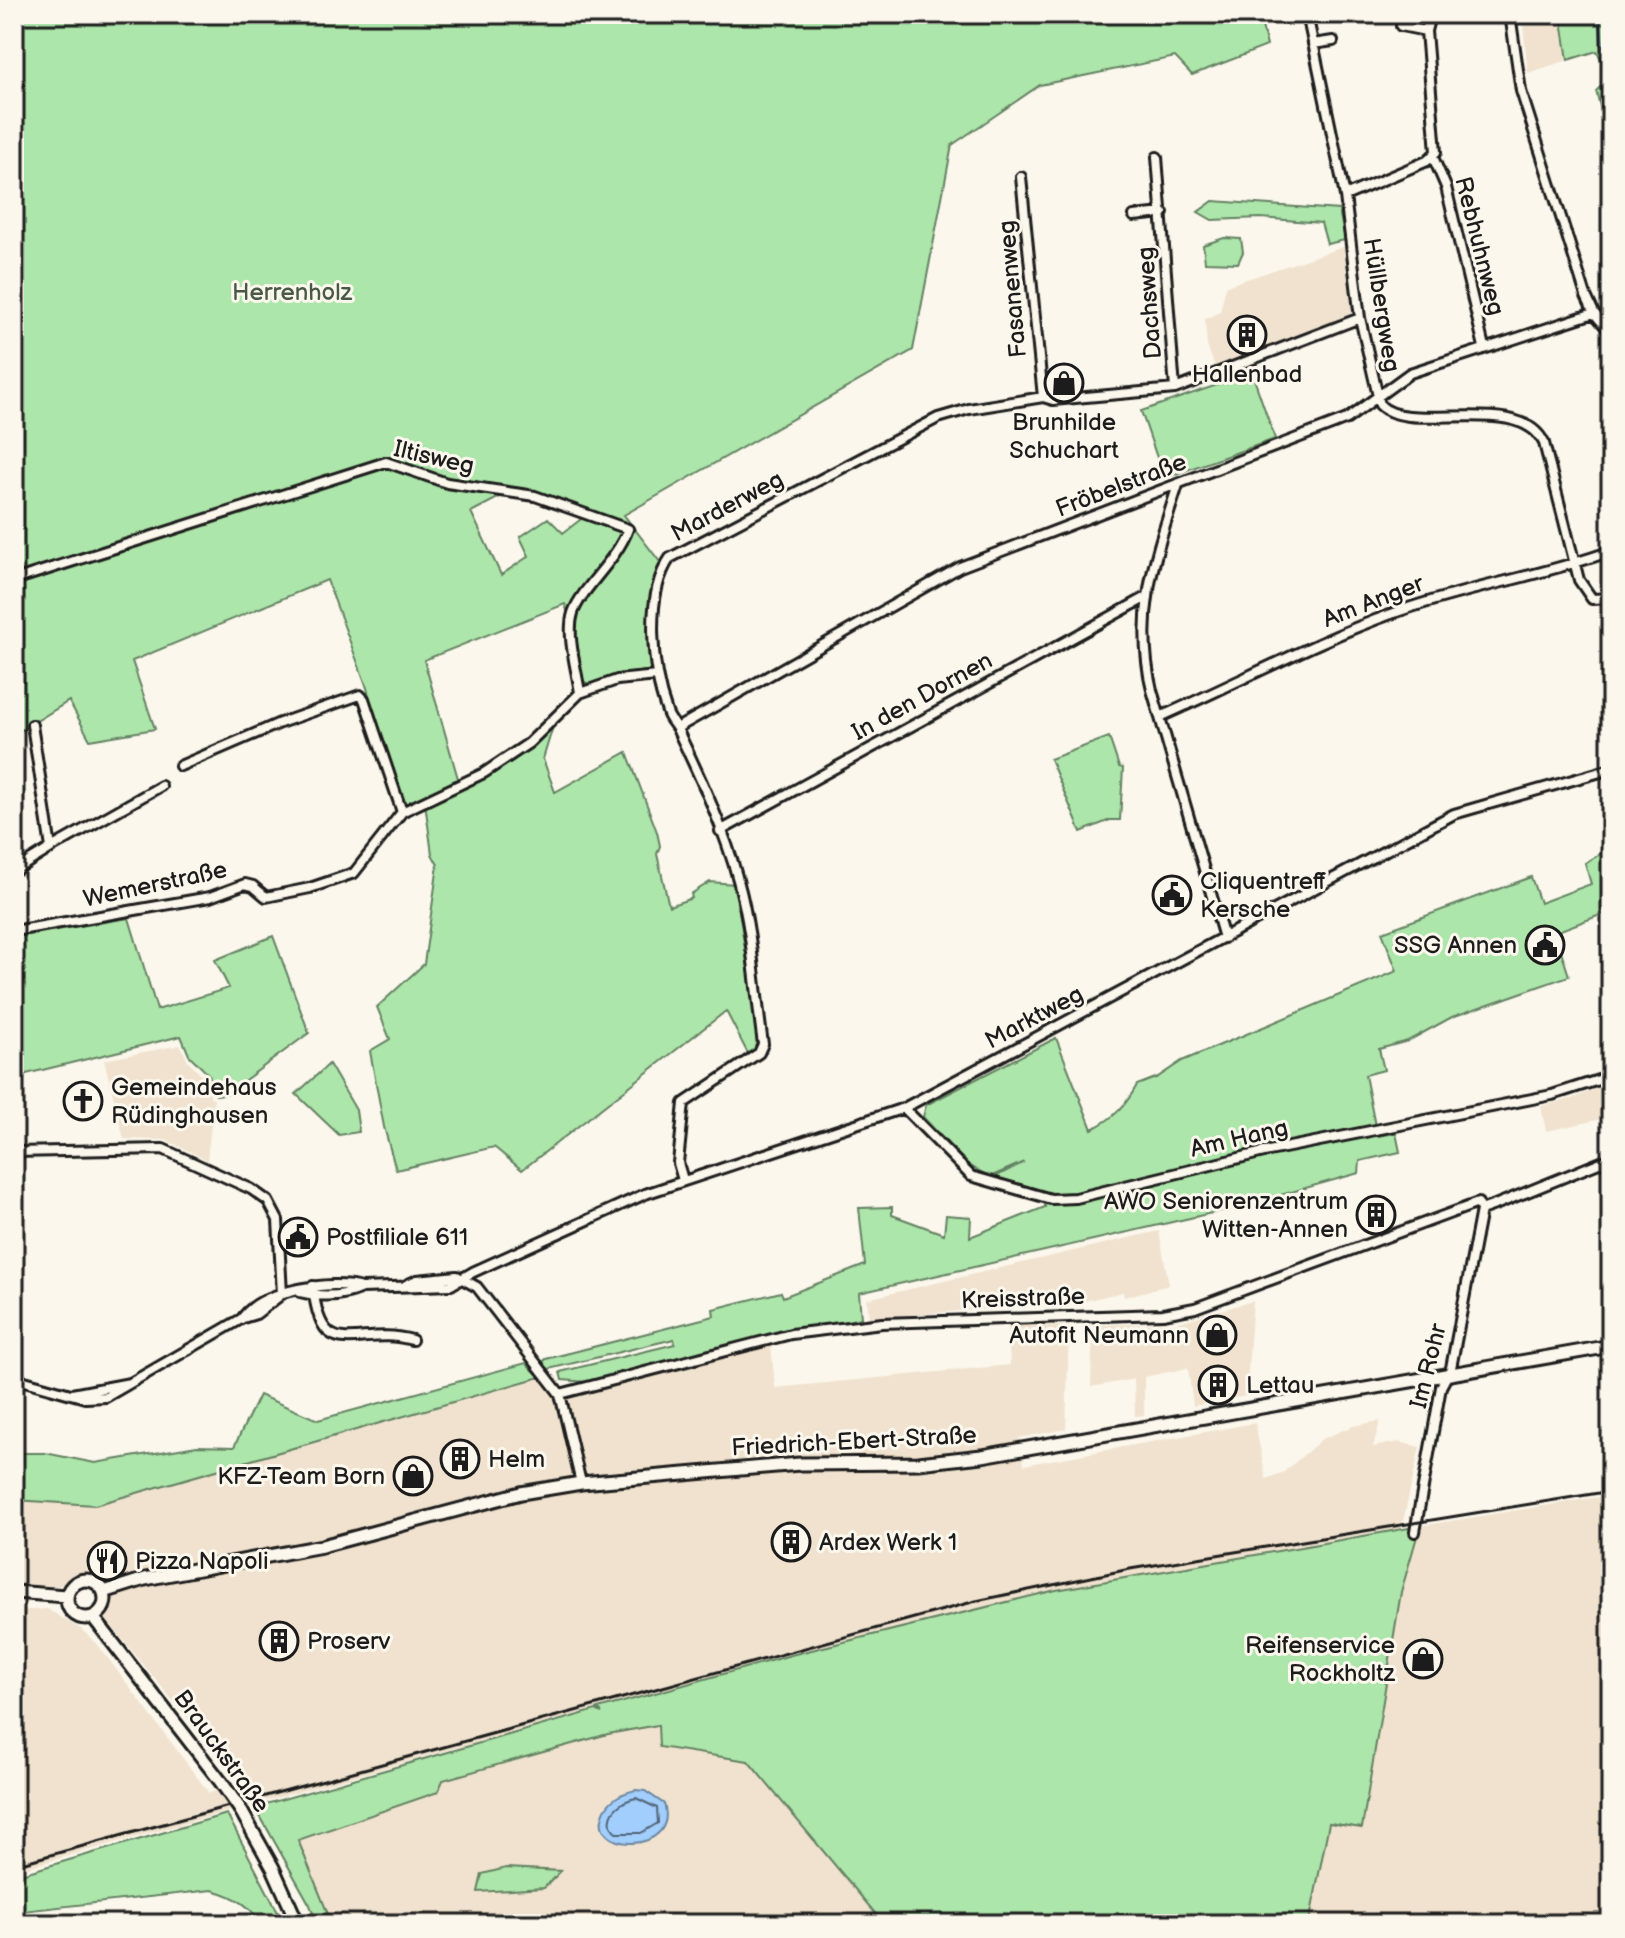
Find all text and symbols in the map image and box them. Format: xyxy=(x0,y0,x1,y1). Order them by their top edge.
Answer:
street label: Rebhuhnweg xyxy=(1448,174,1511,319)
street label: Fasanenweg xyxy=(992,219,1033,359)
street label: Hüllbergweg xyxy=(1357,236,1406,374)
street label: Dachsweg xyxy=(1131,246,1168,360)
park label: Herrenholz xyxy=(232,278,353,307)
building icon: Hallenbad xyxy=(1226,314,1268,356)
place label: Hallenbad xyxy=(1192,360,1302,389)
shop icon: Brunhilde Schuchart xyxy=(1043,362,1085,404)
place label: Brunhilde Schuchart xyxy=(1009,408,1119,465)
street label: Iltisweg xyxy=(391,434,477,481)
street label: Fröbelstraße xyxy=(1052,447,1191,524)
street label: Marderweg xyxy=(666,465,788,548)
street label: Am Anger xyxy=(1319,569,1428,634)
street label: In den Dornen xyxy=(847,646,998,747)
street label: Wemerstraße xyxy=(81,855,230,914)
place label: Cliquentreff Kersche xyxy=(1200,867,1326,924)
public building icon: Cliquentreff Kersche xyxy=(1151,874,1193,916)
public building icon: SSG Annen xyxy=(1524,924,1566,966)
place label: SSG Annen xyxy=(1394,931,1517,960)
street label: Marktweg xyxy=(980,980,1088,1055)
place label: Gemeindehaus Rüdinghausen xyxy=(111,1073,277,1130)
church icon: Gemeindehaus Rüdinghausen xyxy=(62,1080,104,1122)
street label: Am Hang xyxy=(1187,1113,1291,1164)
place label: AWO Seniorenzentrum Witten-Annen xyxy=(1104,1187,1348,1244)
building icon: AWO Seniorenzentrum Witten-Annen xyxy=(1355,1194,1397,1236)
public building icon: Postfiliale 611 xyxy=(277,1216,319,1258)
place label: Postfiliale 611 xyxy=(326,1223,468,1252)
street label: Kreisstraße xyxy=(961,1282,1086,1315)
shop icon: Autofit Neumann xyxy=(1196,1314,1238,1356)
street label: Im Rohr xyxy=(1404,1320,1453,1412)
place label: Autofit Neumann xyxy=(1009,1321,1189,1350)
building icon: Lettau xyxy=(1197,1364,1239,1406)
place label: Lettau xyxy=(1246,1371,1314,1400)
street label: Friedrich-Ebert-Straße xyxy=(731,1421,977,1462)
building icon: Helm xyxy=(439,1438,481,1480)
place label: Helm xyxy=(488,1445,545,1474)
shop icon: KFZ-Team Born xyxy=(392,1455,434,1497)
place label: KFZ-Team Born xyxy=(217,1462,385,1491)
building icon: Ardex Werk 1 xyxy=(770,1521,812,1563)
place label: Ardex Werk 1 xyxy=(819,1528,957,1557)
restaurant icon: Pizza Napoli xyxy=(86,1540,128,1582)
place label: Pizza Napoli xyxy=(135,1547,269,1576)
building icon: Proserv xyxy=(258,1620,300,1662)
place label: Proserv xyxy=(307,1627,391,1656)
place label: Reifenservice Rockholtz xyxy=(1245,1631,1396,1688)
shop icon: Reifenservice Rockholtz xyxy=(1402,1638,1444,1680)
street label: Brauckstraße xyxy=(167,1684,276,1818)

